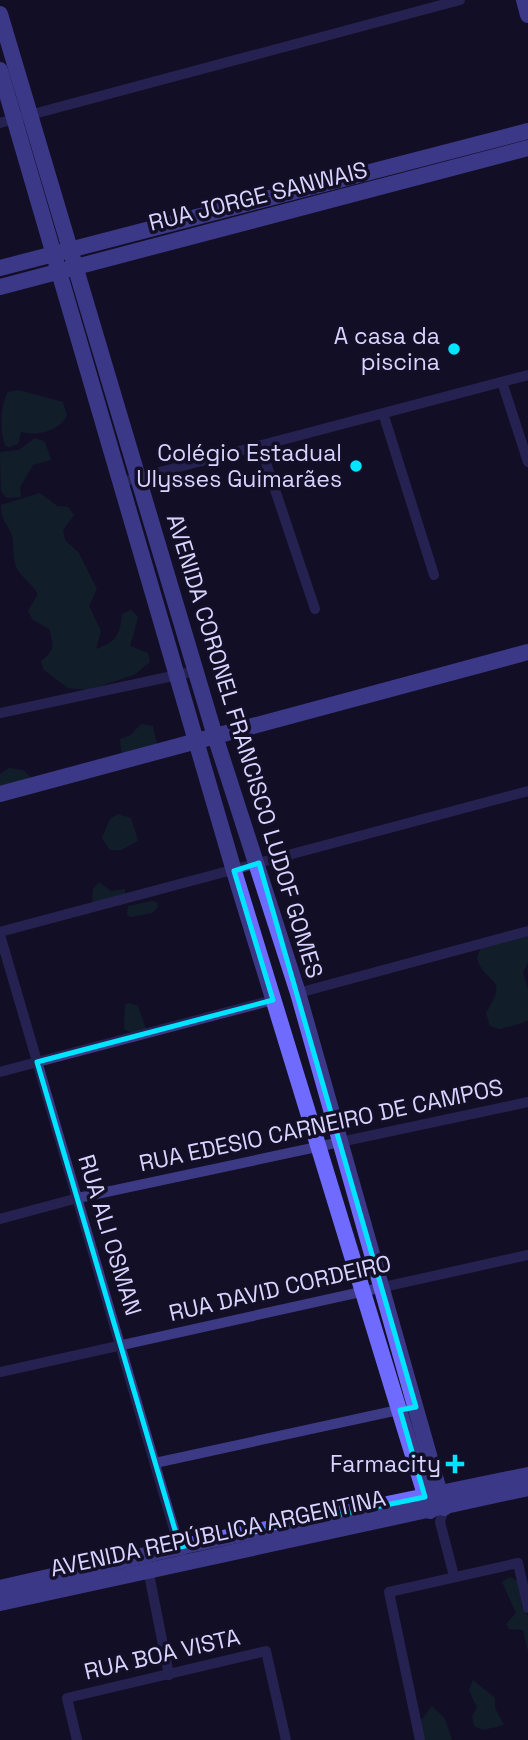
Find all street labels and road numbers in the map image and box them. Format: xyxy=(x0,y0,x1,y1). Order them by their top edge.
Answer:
street label: RUA JORGE SANWAIS xyxy=(146,154,370,238)
street label: AVENIDA CORONEL FRANCISCO LUDOF GOMES xyxy=(160,510,330,982)
street label: RUA EDESIO CARNEIRO DE CAMPOS xyxy=(136,1072,506,1178)
street label: RUA ALI OSMAN xyxy=(71,1151,149,1319)
street label: RUA DAVID CORDEIRO xyxy=(166,1248,394,1328)
street label: AVENIDA REPÚBLICA ARGENTINA xyxy=(48,1483,388,1583)
street label: RUA BOA VISTA xyxy=(81,1621,243,1687)

